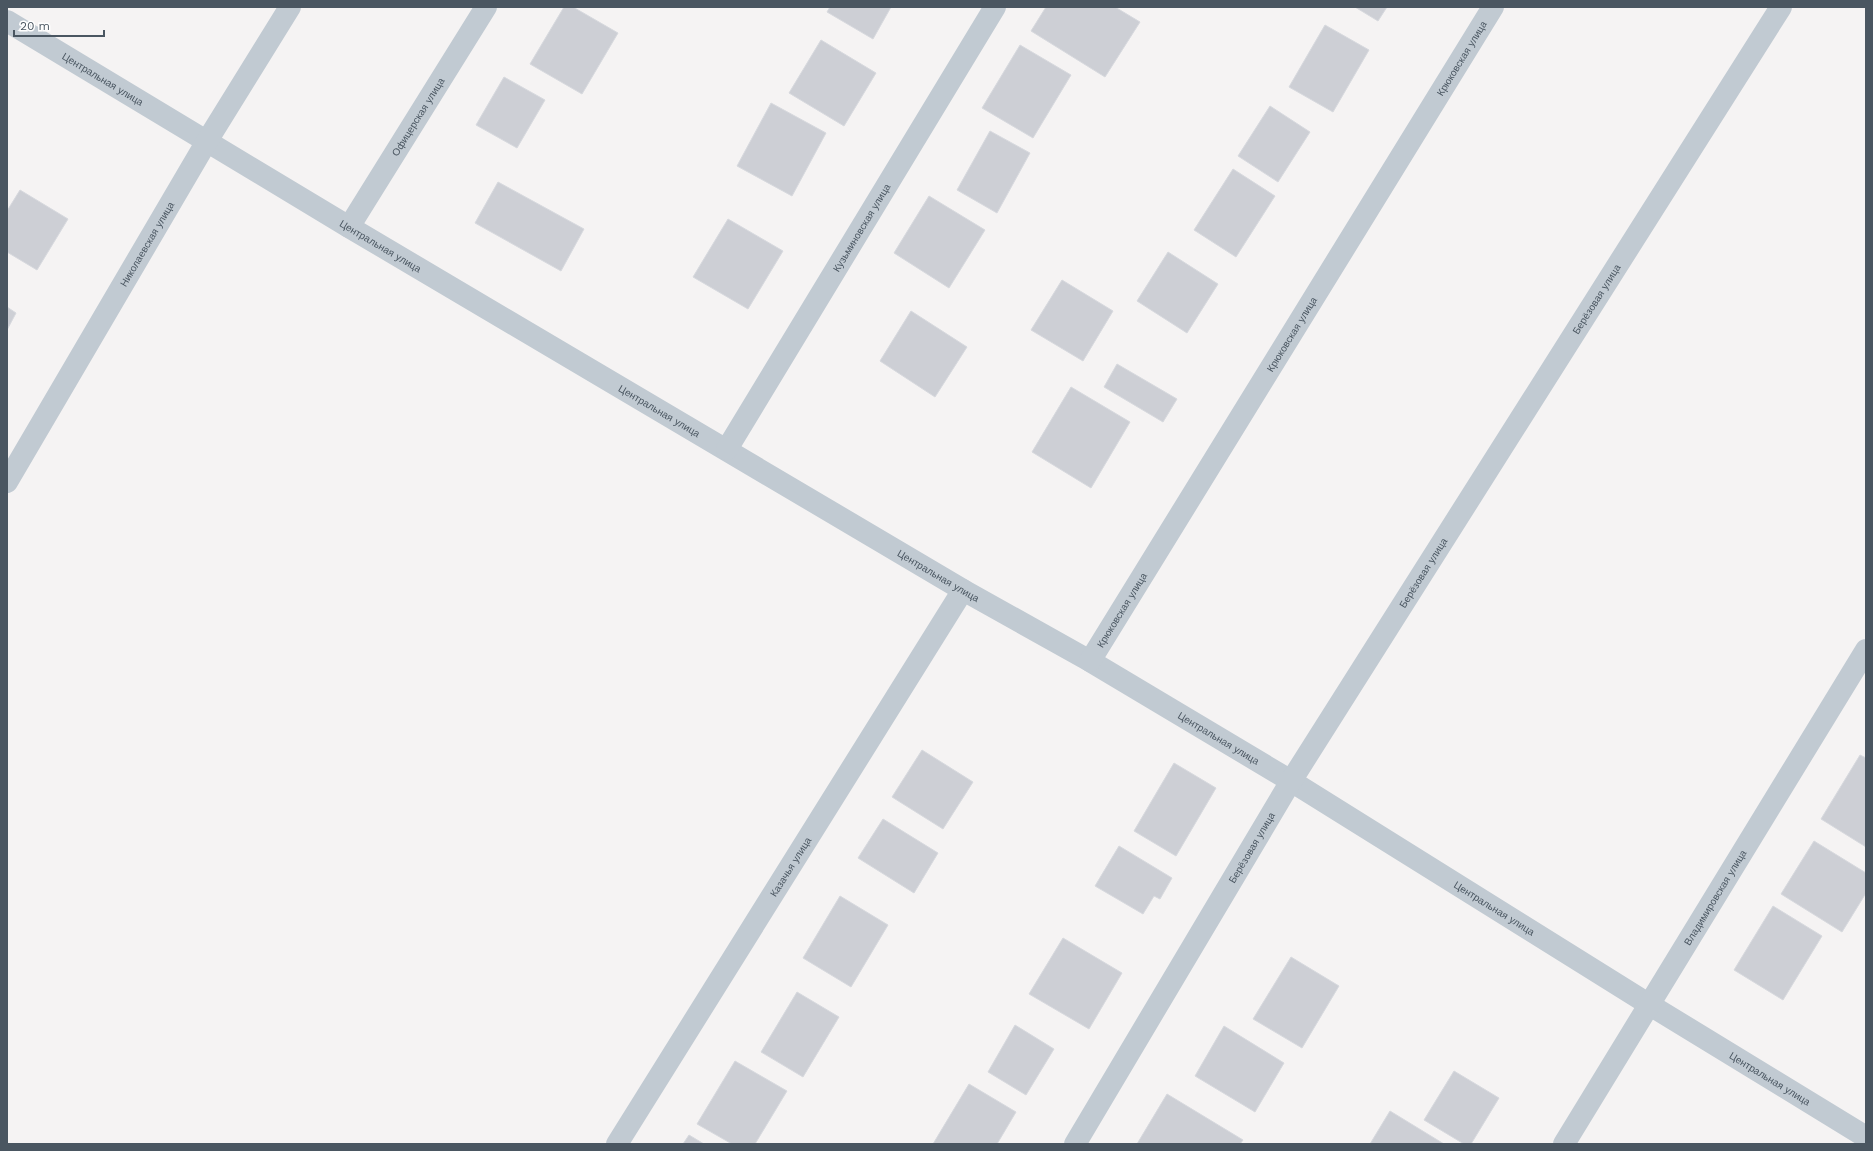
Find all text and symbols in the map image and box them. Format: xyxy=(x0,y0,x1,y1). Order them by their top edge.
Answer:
scale bar xyxy=(14,12,104,38)
text: 20 m xyxy=(20,19,50,33)
street label: Крюковская улица xyxy=(1435,19,1489,98)
street label: Центральная улица xyxy=(60,51,146,108)
street label: Офицерская улица xyxy=(390,75,447,158)
street label: Кузьминовская улица xyxy=(831,181,893,274)
street label: Николаевская улица xyxy=(118,199,176,289)
street label: Центральная улица xyxy=(338,218,423,275)
street label: Берёзовая улица xyxy=(1570,262,1623,336)
street label: Крюковская улица xyxy=(1265,295,1319,374)
street label: Центральная улица xyxy=(617,383,702,440)
street label: Берёзовая улица xyxy=(1397,536,1450,610)
street label: Центральная улица xyxy=(895,548,981,604)
street label: Крюковская улица xyxy=(1095,570,1149,650)
street label: Центральная улица xyxy=(1176,710,1262,767)
street label: Берёзовая улица xyxy=(1227,810,1277,885)
street label: Казачья улица xyxy=(768,835,814,899)
street label: Владимировская улица xyxy=(1682,848,1749,947)
street label: Центральная улица xyxy=(1452,879,1537,938)
street label: Центральная улица xyxy=(1727,1050,1813,1108)

